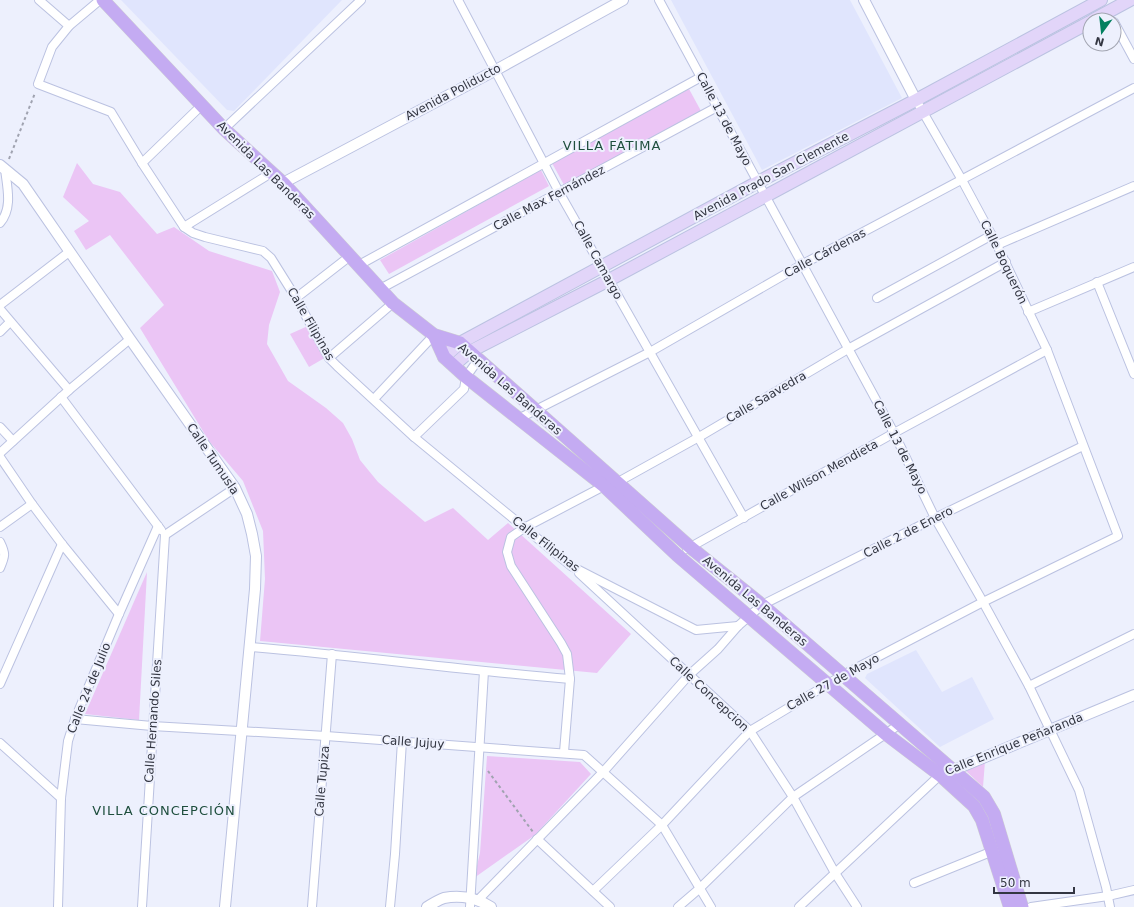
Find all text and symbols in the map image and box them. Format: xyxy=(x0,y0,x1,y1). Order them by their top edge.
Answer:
north arrow xyxy=(1082,12,1122,52)
text: N xyxy=(1093,34,1106,49)
street label: Avenida Poliducto xyxy=(403,61,503,123)
street label: Calle 13 de Mayo xyxy=(693,70,755,168)
street label: Avenida Las Banderas xyxy=(214,118,318,222)
street label: Avenida Prado San Clemente xyxy=(691,129,851,223)
district label: VILLA FÁTIMA xyxy=(563,138,661,153)
street label: Calle Max Fernández xyxy=(491,163,607,233)
street label: Calle Camargo xyxy=(571,218,625,302)
street label: Calle Boquerón xyxy=(978,218,1030,306)
street label: Calle Cárdenas xyxy=(782,226,868,280)
street label: Calle Filipinas xyxy=(284,285,338,363)
street label: Avenida Las Banderas xyxy=(455,340,565,438)
street label: Calle Saavedra xyxy=(723,368,809,426)
street label: Calle 13 de Mayo xyxy=(870,398,930,496)
street label: Calle Tumusla xyxy=(184,421,242,497)
street label: Calle Wilson Mendieta xyxy=(758,437,880,513)
street label: Calle 2 de Enero xyxy=(861,503,955,561)
street label: Calle Filipinas xyxy=(509,513,583,575)
street label: Avenida Las Banderas xyxy=(700,553,810,649)
street label: Calle 24 de Julio xyxy=(64,641,114,735)
street label: Calle 27 de Mayo xyxy=(784,651,882,713)
street label: Calle Concepcion xyxy=(666,654,752,734)
street label: Calle Hernando Siles xyxy=(142,659,164,783)
street label: Calle Enrique Peñaranda xyxy=(943,710,1085,778)
street label: Calle Jujuy xyxy=(381,733,445,751)
street label: Calle Tupiza xyxy=(312,745,332,817)
district label: VILLA CONCEPCIÓN xyxy=(92,803,236,818)
scale bar xyxy=(994,869,1074,895)
text: 50 m xyxy=(1000,876,1031,890)

